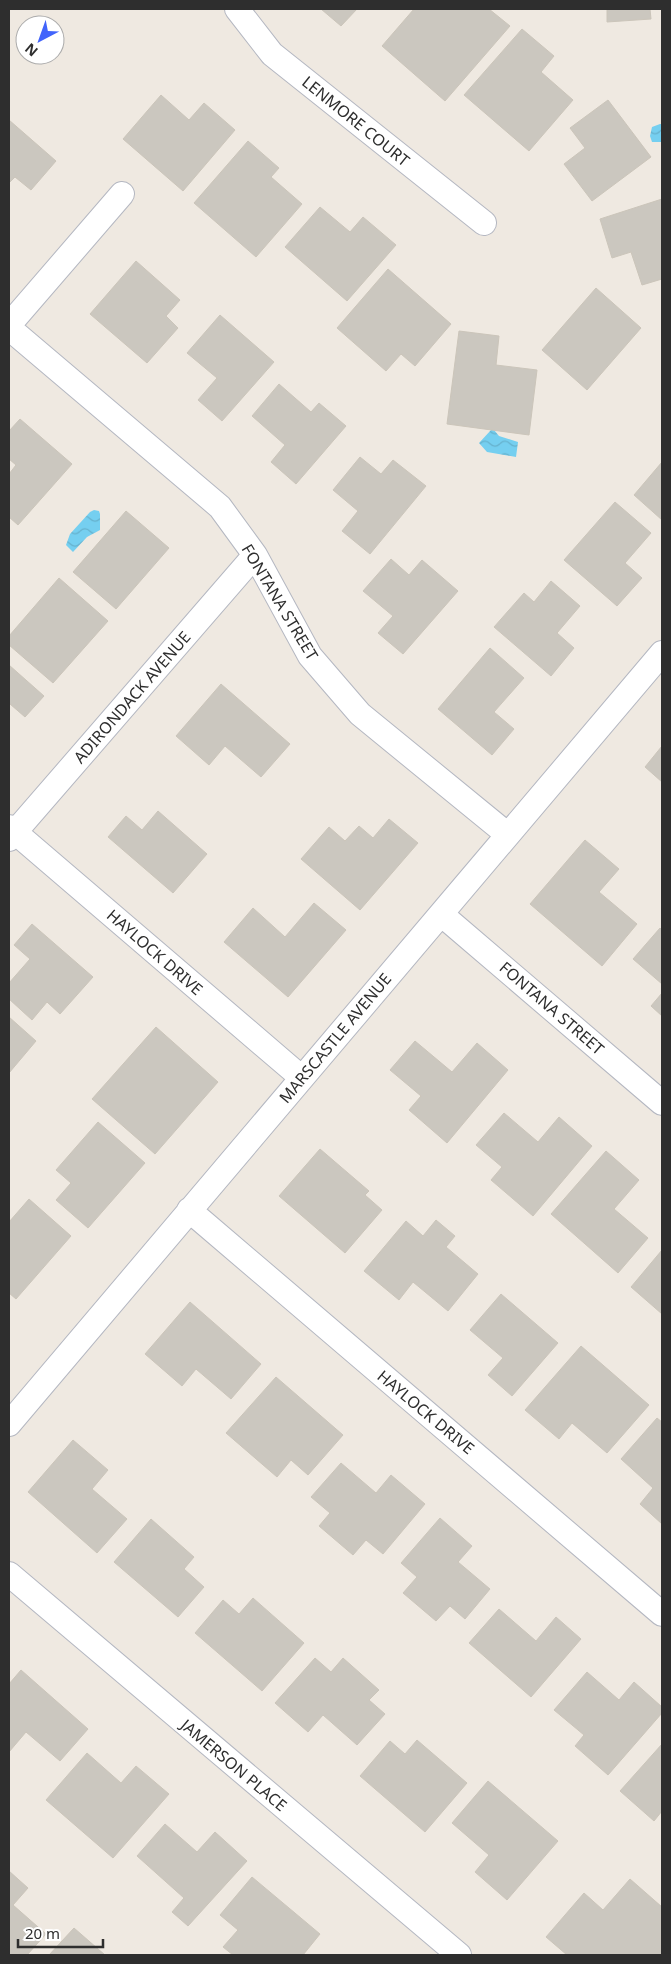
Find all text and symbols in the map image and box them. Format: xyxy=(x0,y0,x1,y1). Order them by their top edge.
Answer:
north arrow xyxy=(15,15,65,65)
text: N xyxy=(21,39,42,61)
street label: LENMORE COURT xyxy=(298,71,414,171)
street label: FONTANA STREET xyxy=(237,540,323,664)
street label: ADIRONDACK AVENUE xyxy=(69,626,195,768)
street label: HAYLOCK DRIVE xyxy=(102,904,208,1000)
street label: FONTANA STREET xyxy=(495,956,609,1060)
street label: MARSCASTLE AVENUE xyxy=(274,968,396,1108)
street label: HAYLOCK DRIVE xyxy=(373,1365,479,1459)
street label: JAMERSON PLACE xyxy=(175,1713,292,1816)
scale bar xyxy=(18,1916,102,1948)
text: 20 m xyxy=(25,1923,60,1943)

